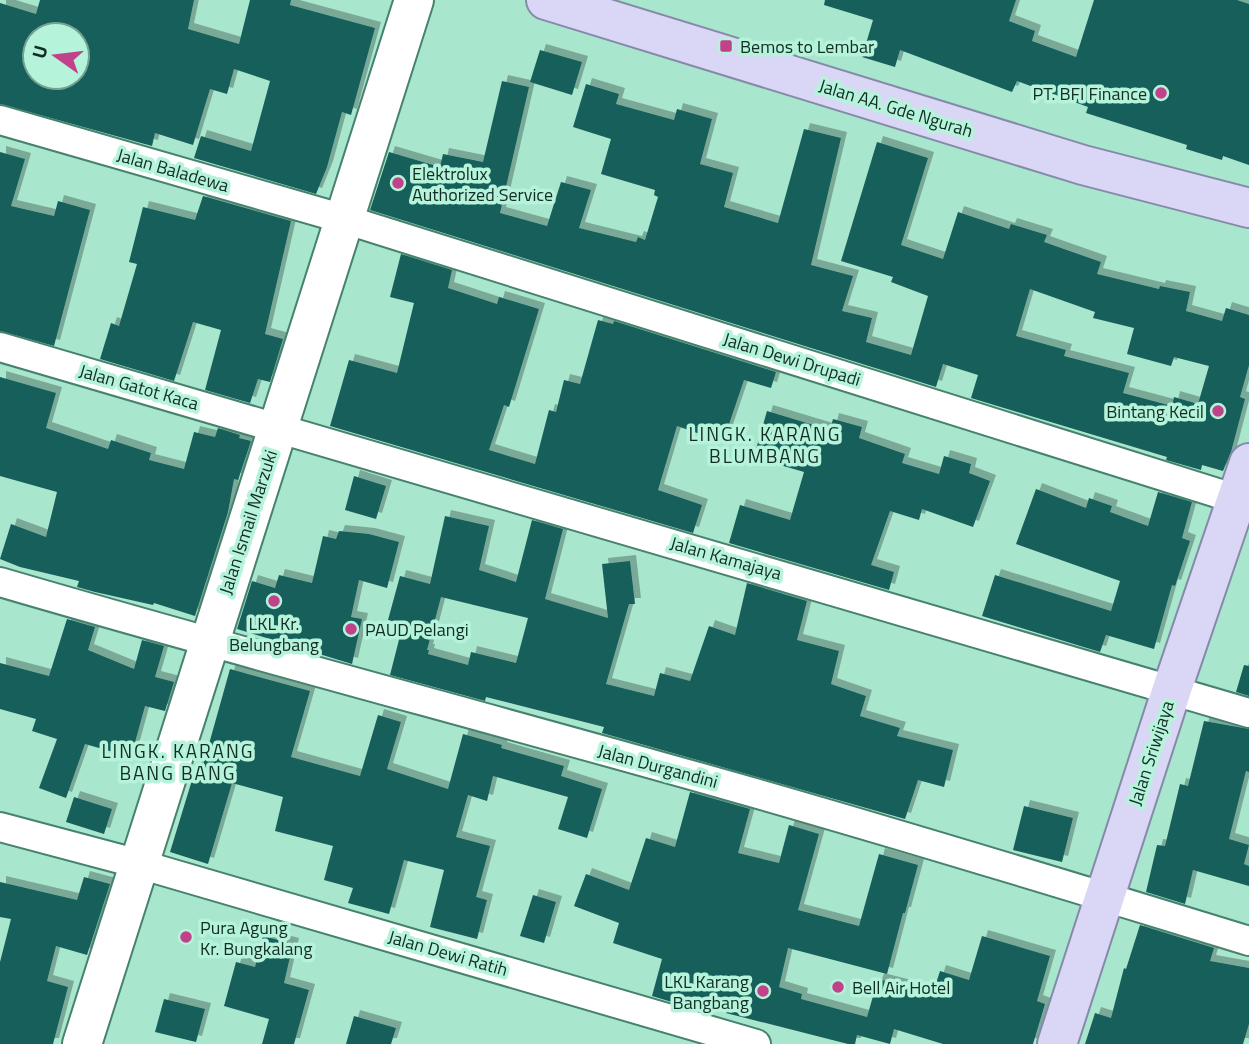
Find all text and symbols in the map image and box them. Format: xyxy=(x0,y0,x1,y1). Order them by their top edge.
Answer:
north arrow xyxy=(21,21,91,91)
place label: Bemos to Lembar xyxy=(740,33,874,60)
marker: Bemos to Lembar xyxy=(718,38,734,54)
text: U xyxy=(23,42,55,61)
street label: Jalan AA. Gde Ngurah xyxy=(816,72,976,144)
place label: PT. BFI Finance xyxy=(1033,80,1147,107)
marker: PT. BFI Finance xyxy=(1153,85,1169,101)
street label: Jalan Baladewa xyxy=(114,141,232,199)
place label: Elektrolux Authorized Service xyxy=(412,160,553,208)
marker: Elektrolux Authorized Service xyxy=(390,175,406,191)
street label: Jalan Dewi Drupadi xyxy=(720,325,864,393)
street label: Jalan Gatot Kaca xyxy=(76,357,202,417)
place label: Bintang Kecil xyxy=(1106,398,1204,425)
marker: Bintang Kecil xyxy=(1210,403,1226,419)
district label: LINGK. KARANG BLUMBANG xyxy=(689,419,842,470)
street label: Jalan Ismail Marzuki xyxy=(212,446,284,598)
street label: Jalan Kamajaya xyxy=(667,529,785,587)
marker: LKL Kr. Belungbang xyxy=(266,593,282,609)
place label: LKL Kr. Belungbang xyxy=(229,610,319,658)
place label: PAUD Pelangi xyxy=(365,616,469,643)
marker: PAUD Pelangi xyxy=(343,621,359,637)
street label: Jalan Sriwijaya xyxy=(1121,697,1181,809)
district label: LINGK. KARANG BANG BANG xyxy=(102,736,255,787)
street label: Jalan Durgandini xyxy=(595,737,721,795)
place label: Pura Agung Kr. Bungkalang xyxy=(200,914,313,962)
street label: Jalan Dewi Ratih xyxy=(385,923,511,983)
marker: Pura Agung Kr. Bungkalang xyxy=(178,929,194,945)
place label: LKL Karang Bangbang xyxy=(664,968,749,1016)
place label: Bell Air Hotel xyxy=(852,974,950,1001)
marker: Bell Air Hotel xyxy=(830,979,846,995)
marker: LKL Karang Bangbang xyxy=(755,983,771,999)

